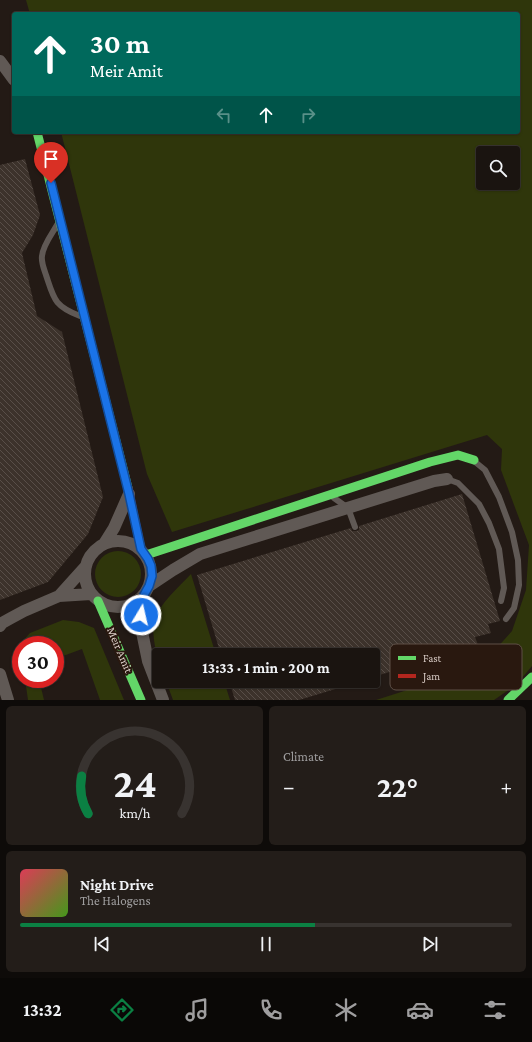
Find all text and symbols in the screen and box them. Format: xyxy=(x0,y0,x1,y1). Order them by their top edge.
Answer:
icon: ahead xyxy=(24,28,76,80)
text: 30 m xyxy=(90,28,150,59)
text: Meir Amit xyxy=(90,61,163,81)
icon: left xyxy=(213,104,235,126)
icon: ahead xyxy=(255,104,277,126)
icon: right xyxy=(297,104,319,126)
pin xyxy=(34,142,68,183)
map controls xyxy=(476,146,520,190)
button: search xyxy=(476,146,520,190)
icon: arrive xyxy=(40,148,62,170)
position arrow xyxy=(120,594,162,636)
street label: Meir Amit xyxy=(104,625,136,676)
speed limit sign: 30 xyxy=(12,636,64,688)
legend xyxy=(390,644,522,690)
text: Fast xyxy=(423,652,442,664)
text: 13:33 · 1 min · 200 m xyxy=(202,660,330,676)
text: Jam xyxy=(422,670,440,683)
text: Climate xyxy=(283,749,324,764)
text: 24 xyxy=(113,759,156,805)
text: 22° xyxy=(377,770,418,803)
text: − xyxy=(283,774,295,799)
text: + xyxy=(500,774,512,799)
text: km/h xyxy=(119,804,150,820)
text: Night Drive xyxy=(80,877,154,893)
text: The Halogens xyxy=(80,893,151,908)
icon: previous xyxy=(91,933,113,955)
icon: pause xyxy=(255,933,277,955)
icon: next xyxy=(419,933,441,955)
icon: directions xyxy=(108,996,136,1024)
icon: music xyxy=(183,996,211,1024)
icon: phone xyxy=(257,996,285,1024)
icon: climate xyxy=(332,996,360,1024)
icon: car xyxy=(406,996,434,1024)
icon: filters xyxy=(481,996,509,1024)
text: 13:32 xyxy=(23,1000,62,1020)

